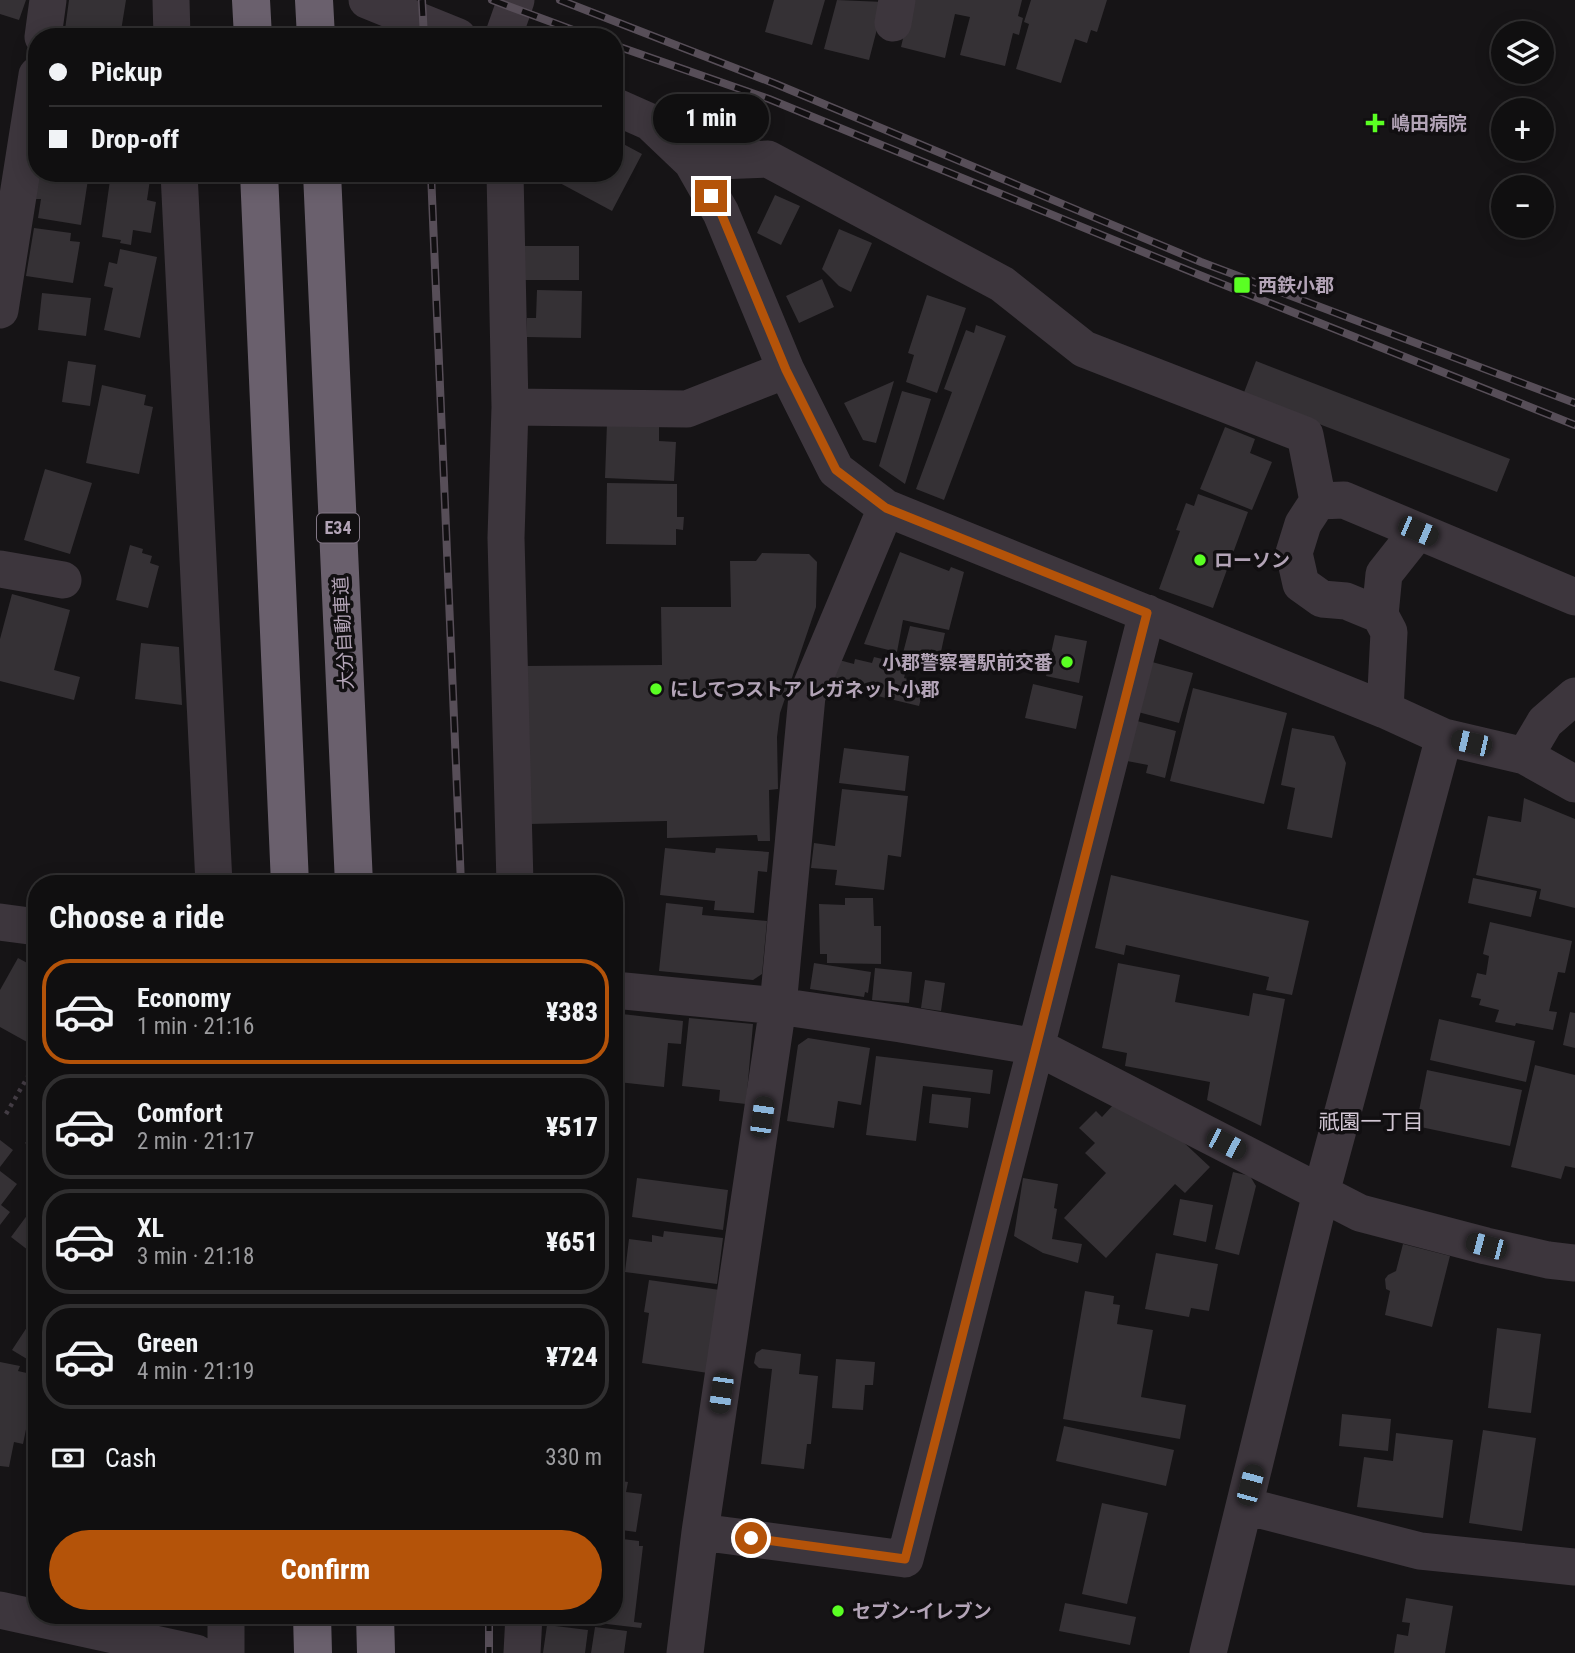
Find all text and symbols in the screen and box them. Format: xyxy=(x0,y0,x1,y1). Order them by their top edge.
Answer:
map controls xyxy=(1491,21,1554,238)
button: layers xyxy=(1491,21,1554,84)
text: Pickup xyxy=(91,57,162,87)
callout: 1 min xyxy=(653,94,769,144)
button: + xyxy=(1491,98,1554,161)
text: 1 min xyxy=(685,105,737,132)
place label: 嶋田病院 xyxy=(1391,112,1467,135)
marker: 嶋田病院 xyxy=(1365,113,1385,133)
text: Drop-off xyxy=(91,124,179,154)
button: − xyxy=(1491,175,1554,238)
route end xyxy=(695,180,727,212)
place label: 西鉄小郡 xyxy=(1258,274,1334,297)
marker: 西鉄小郡 xyxy=(1232,275,1252,295)
car xyxy=(1395,513,1442,549)
road number: E34 xyxy=(317,514,359,542)
place label: ローソン xyxy=(1214,549,1290,572)
marker: ローソン xyxy=(1192,552,1208,568)
street label: 大分自動車道 xyxy=(329,575,358,691)
place label: 小郡警察署駅前交番 xyxy=(882,651,1053,674)
marker: 小郡警察署駅前交番 xyxy=(1059,654,1075,670)
place label: にしてつストア レガネット小郡 xyxy=(670,678,939,701)
marker: にしてつストア レガネット小郡 xyxy=(648,681,664,697)
car xyxy=(1449,728,1494,758)
text: Choose a ride xyxy=(49,898,224,936)
icon: car xyxy=(53,980,116,1043)
text: Economy xyxy=(137,983,231,1013)
text: ¥383 xyxy=(546,997,598,1027)
text: 1 min · 21:16 xyxy=(137,1013,254,1040)
icon: car xyxy=(53,1095,116,1158)
car xyxy=(749,1095,776,1139)
text: Comfort xyxy=(137,1098,223,1128)
district label: 祇園一丁目 xyxy=(1319,1110,1424,1134)
text: ¥517 xyxy=(546,1112,598,1142)
car xyxy=(1203,1125,1250,1163)
text: 2 min · 21:17 xyxy=(137,1128,254,1155)
icon: car xyxy=(53,1210,116,1273)
text: XL xyxy=(137,1213,164,1243)
text: ¥651 xyxy=(546,1227,598,1257)
car xyxy=(1463,1230,1510,1262)
text: 3 min · 21:18 xyxy=(137,1243,254,1270)
icon: car xyxy=(53,1325,116,1388)
text: Green xyxy=(137,1328,198,1358)
text: ¥724 xyxy=(546,1342,598,1372)
text: 4 min · 21:19 xyxy=(137,1358,254,1385)
car xyxy=(708,1371,735,1415)
icon: cash xyxy=(49,1439,87,1477)
text: Cash xyxy=(105,1443,157,1473)
text: 330 m xyxy=(545,1444,602,1471)
car xyxy=(1235,1462,1266,1508)
route start xyxy=(735,1522,767,1554)
button: Confirm xyxy=(49,1530,602,1610)
place label: セブン-イレブン xyxy=(852,1600,992,1623)
marker: セブン-イレブン xyxy=(830,1603,846,1619)

